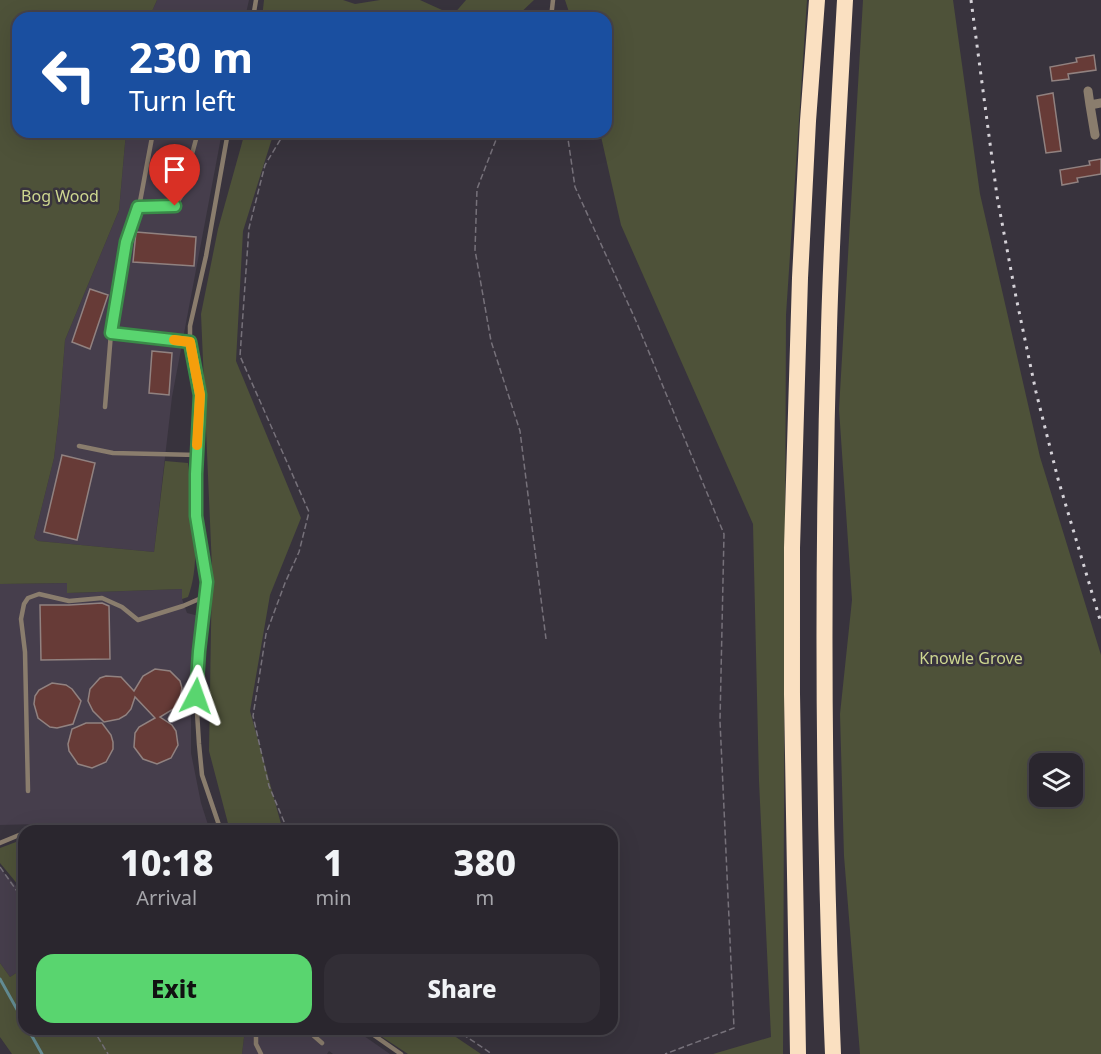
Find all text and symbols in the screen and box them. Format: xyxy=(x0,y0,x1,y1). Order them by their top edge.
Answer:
text: 230 m xyxy=(129,28,253,85)
icon: left xyxy=(30,36,108,114)
text: Turn left xyxy=(129,82,235,119)
pin xyxy=(149,144,200,206)
icon: arrive xyxy=(158,153,191,186)
park label: Bog Wood xyxy=(21,185,99,207)
park label: Knowle Grove xyxy=(919,647,1023,669)
position arrow xyxy=(164,664,228,728)
map controls xyxy=(1029,753,1083,807)
button: layers xyxy=(1029,753,1083,807)
text: 10:18 xyxy=(120,838,213,887)
text: 1 xyxy=(323,838,344,887)
text: 380 xyxy=(454,838,516,887)
text: Arrival xyxy=(136,884,197,911)
text: min xyxy=(315,884,352,911)
text: m xyxy=(475,884,494,911)
button: Exit xyxy=(36,954,312,1023)
button: Share xyxy=(324,954,600,1023)

